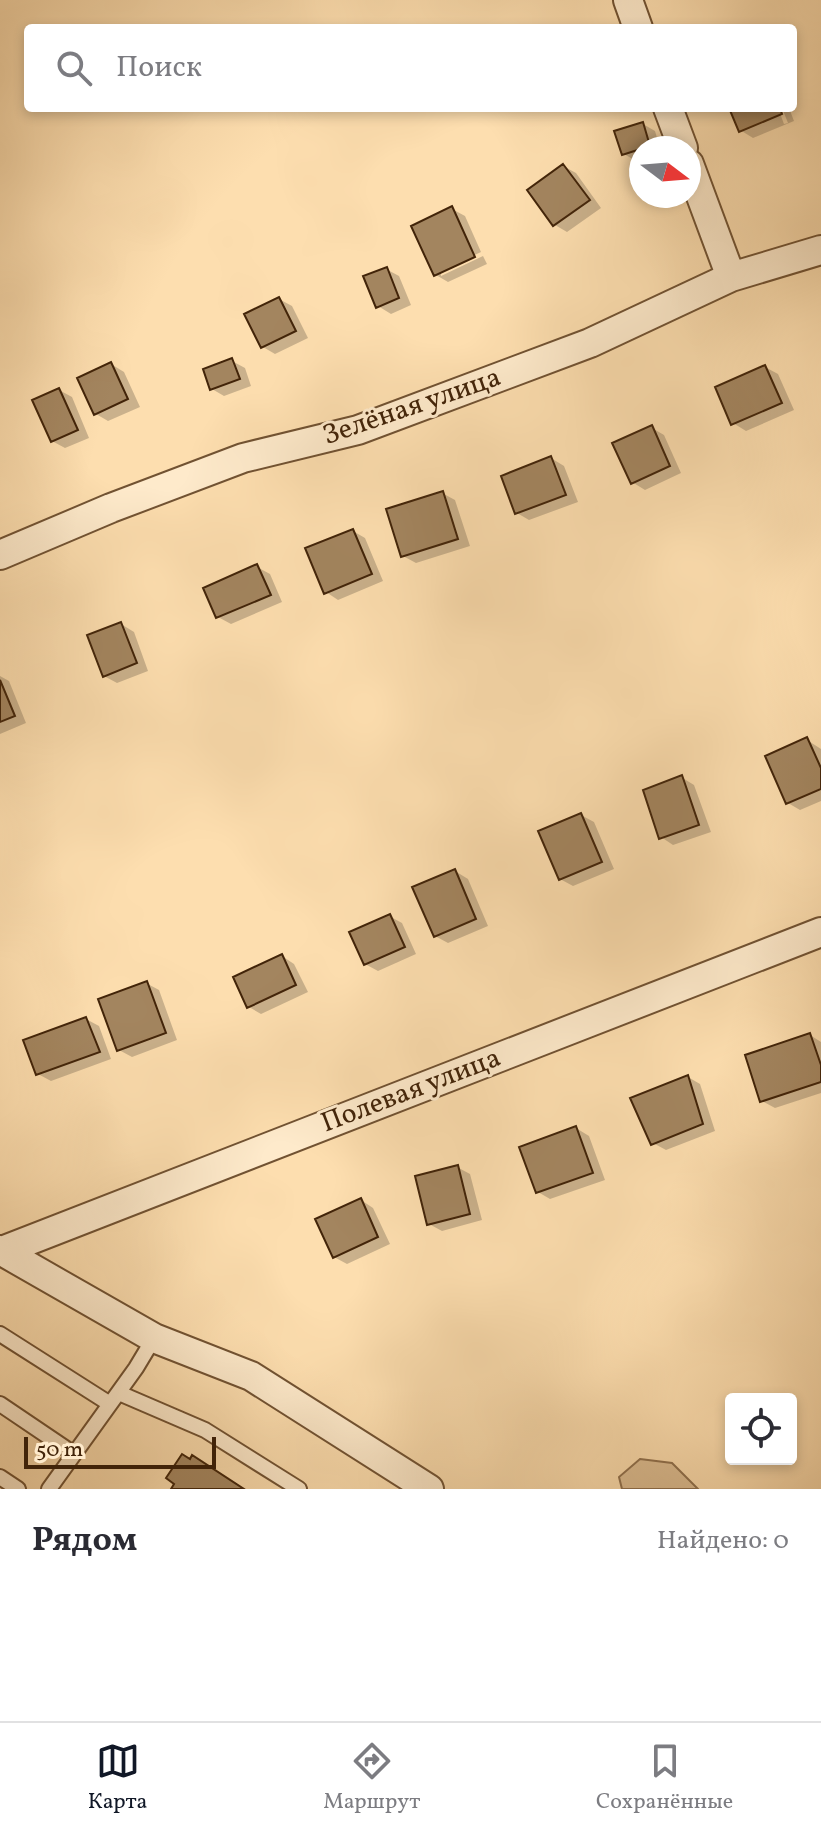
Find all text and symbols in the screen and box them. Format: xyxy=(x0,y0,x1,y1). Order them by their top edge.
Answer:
search box xyxy=(24,24,797,112)
icon: search xyxy=(52,46,96,90)
text: Поиск xyxy=(116,47,202,89)
north arrow xyxy=(629,136,701,208)
street label: Зелёная улица xyxy=(318,358,506,456)
street label: Полевая улица xyxy=(315,1039,507,1143)
map controls xyxy=(725,1393,797,1465)
button: locate xyxy=(725,1393,797,1465)
scale bar xyxy=(24,1433,216,1469)
text: 50 m xyxy=(36,1435,83,1466)
text: Рядом xyxy=(32,1518,137,1565)
text: Найдено: 0 xyxy=(657,1523,789,1559)
tab: Карта xyxy=(88,1739,148,1818)
tab: Маршрут xyxy=(323,1739,420,1818)
tab: Сохранённые xyxy=(596,1739,733,1818)

